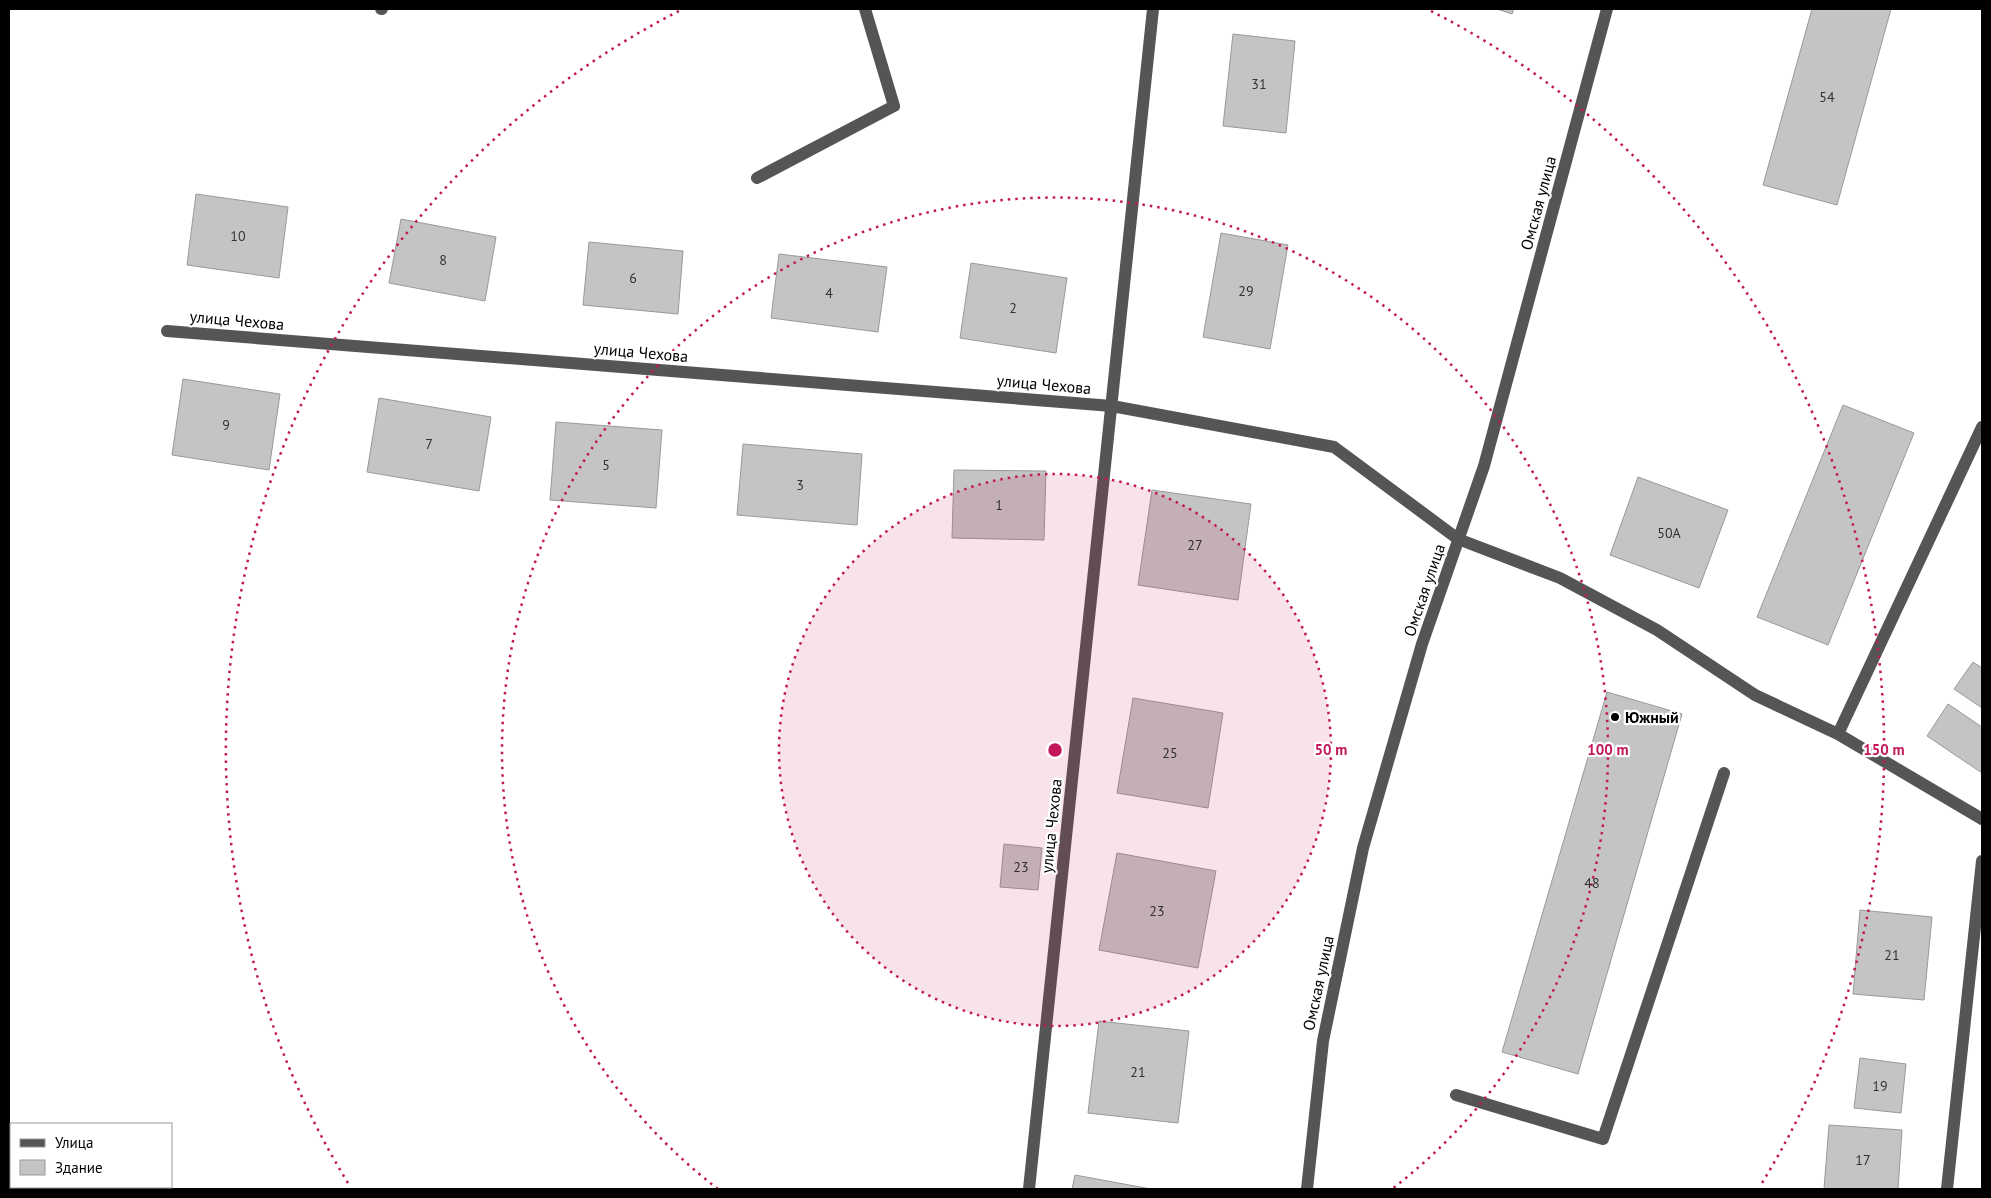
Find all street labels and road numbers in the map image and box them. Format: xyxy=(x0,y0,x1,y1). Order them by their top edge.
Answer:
street label: Омская улица xyxy=(1516,154,1560,252)
street label: улица Чехова xyxy=(189,306,285,334)
street label: улица Чехова xyxy=(593,338,689,366)
street label: улица Чехова xyxy=(996,370,1092,398)
street label: Омская улица xyxy=(1399,541,1449,639)
street label: улица Чехова xyxy=(1036,778,1066,874)
street label: Омская улица xyxy=(1298,934,1338,1032)

